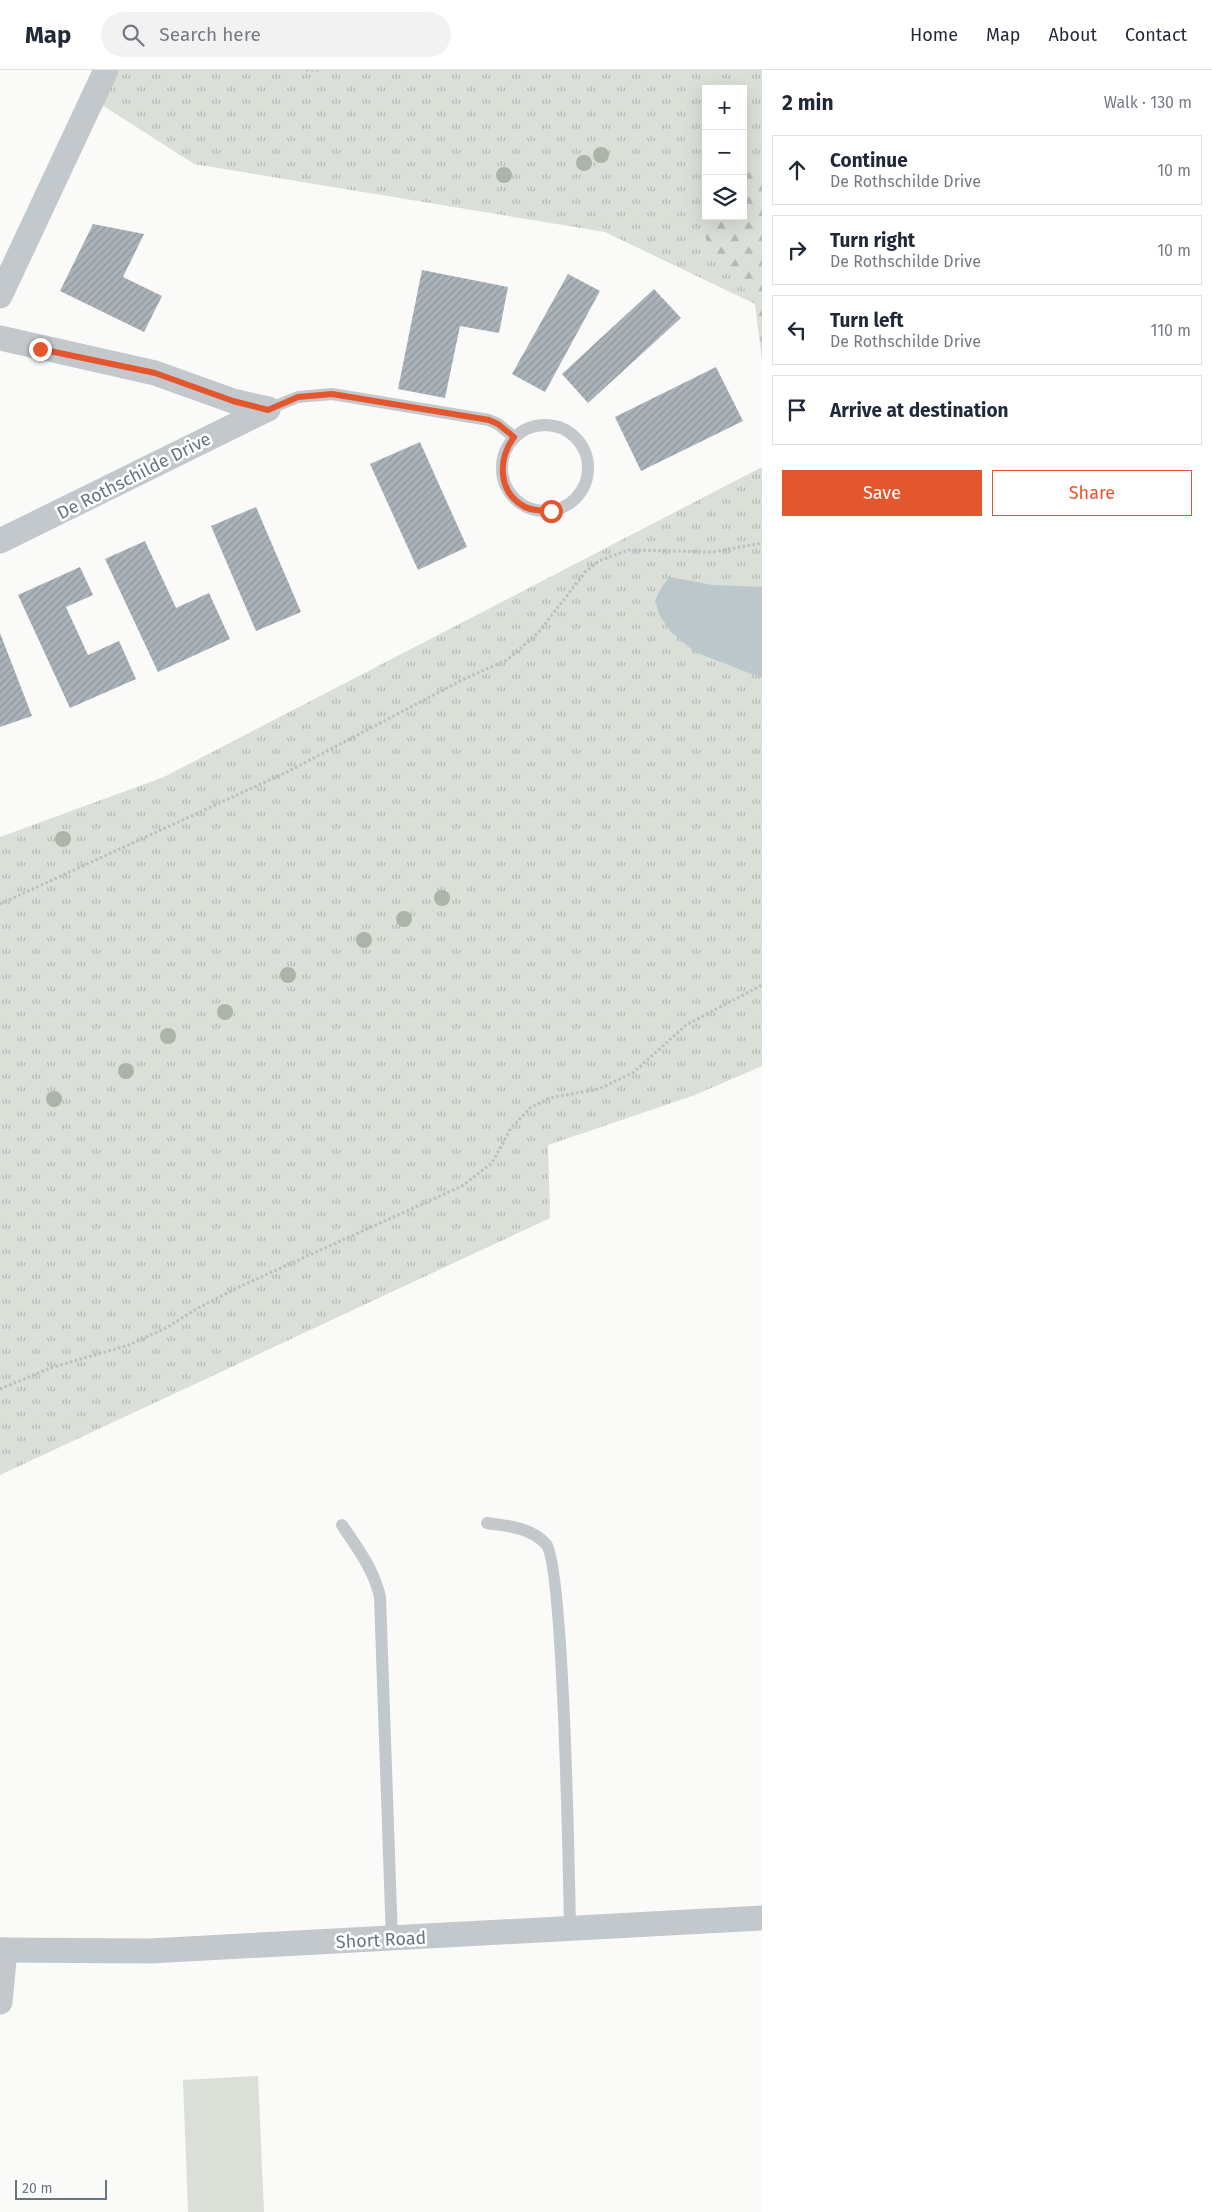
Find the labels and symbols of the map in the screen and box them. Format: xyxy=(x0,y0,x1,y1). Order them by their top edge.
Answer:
route end xyxy=(29,338,52,361)
street label: De Rothschilde Drive xyxy=(53,428,215,524)
route start xyxy=(540,500,563,523)
street label: Short Road xyxy=(335,1927,427,1953)
scale bar xyxy=(15,2177,108,2200)

